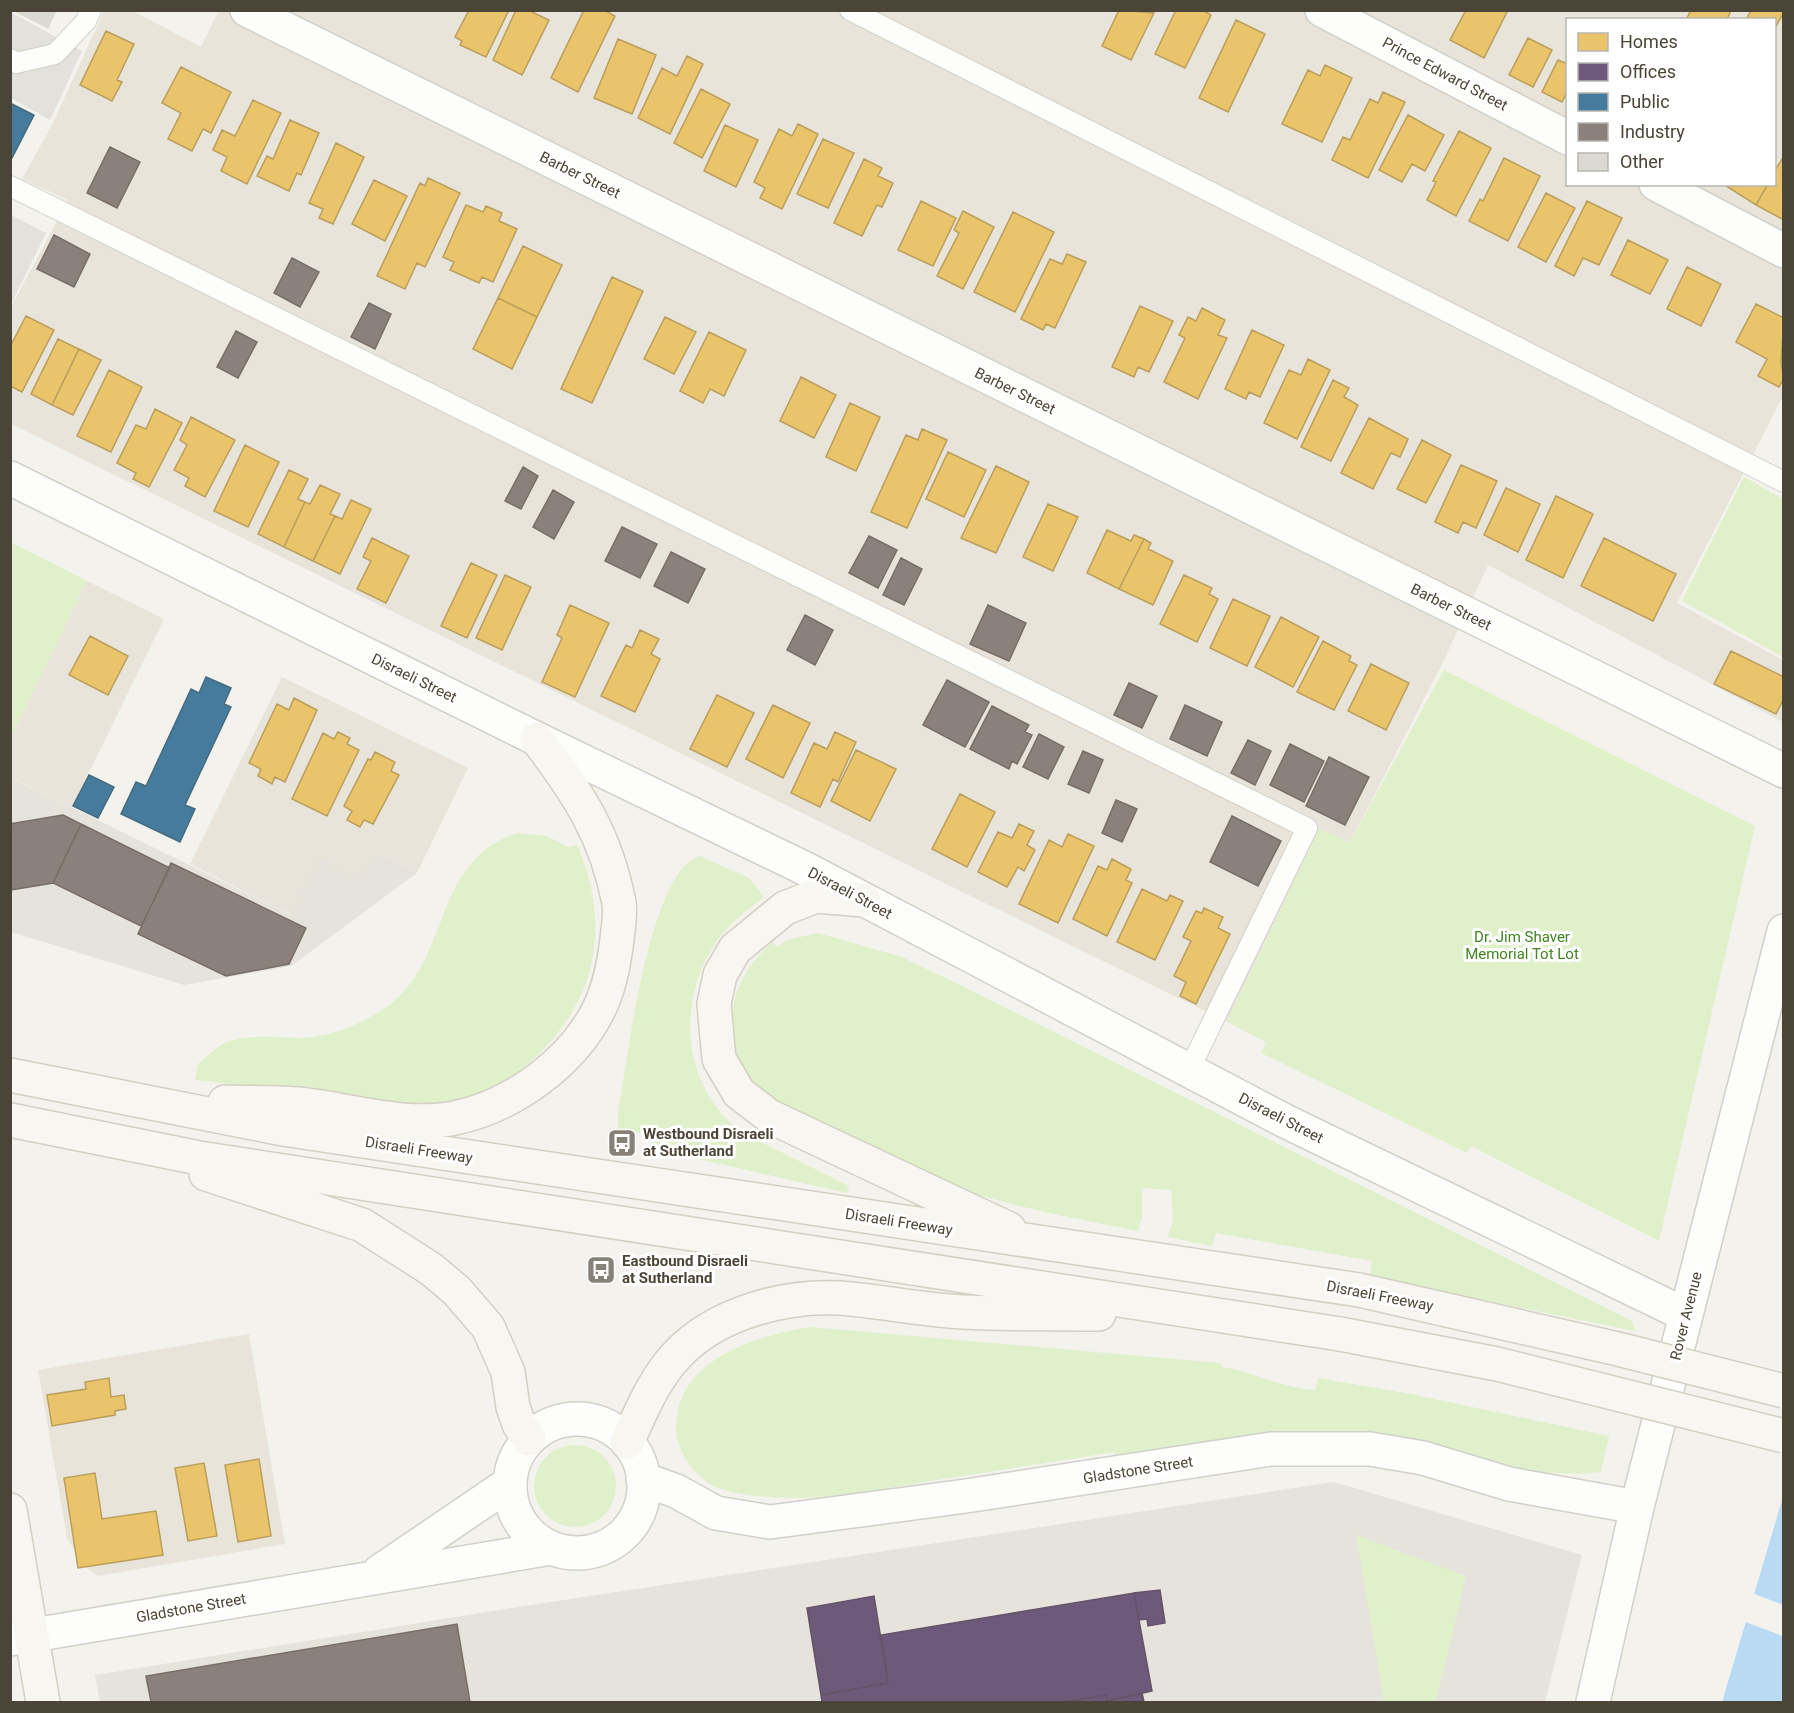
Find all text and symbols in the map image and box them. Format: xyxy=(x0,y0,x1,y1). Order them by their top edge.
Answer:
legend xyxy=(1566,18,1776,186)
text: Homes xyxy=(1620,31,1678,52)
street label: Prince Edward Street xyxy=(1379,33,1511,115)
text: Offices xyxy=(1620,61,1676,82)
text: Public xyxy=(1620,91,1670,112)
text: Industry xyxy=(1620,121,1685,142)
street label: Barber Street xyxy=(537,148,623,202)
text: Other xyxy=(1620,151,1664,172)
street label: Barber Street xyxy=(972,364,1058,418)
street label: Barber Street xyxy=(1408,580,1494,634)
street label: Disraeli Street xyxy=(368,650,460,706)
street label: Disraeli Street xyxy=(805,863,895,923)
park label: Dr. Jim Shaver Memorial Tot Lot xyxy=(1465,928,1579,963)
street label: Disraeli Street xyxy=(1236,1089,1326,1147)
place label: Westbound Disraeli at Sutherland xyxy=(643,1125,773,1160)
bus stop icon: Westbound Disraeli at Sutherland xyxy=(606,1127,638,1159)
street label: Disraeli Freeway xyxy=(364,1133,474,1167)
street label: Disraeli Freeway xyxy=(844,1205,954,1239)
place label: Eastbound Disraeli at Sutherland xyxy=(622,1252,748,1287)
bus stop icon: Eastbound Disraeli at Sutherland xyxy=(585,1254,617,1286)
street label: Rover Avenue xyxy=(1666,1270,1706,1362)
street label: Disraeli Freeway xyxy=(1325,1277,1435,1315)
street label: Gladstone Street xyxy=(1082,1452,1194,1488)
street label: Gladstone Street xyxy=(135,1589,247,1627)

